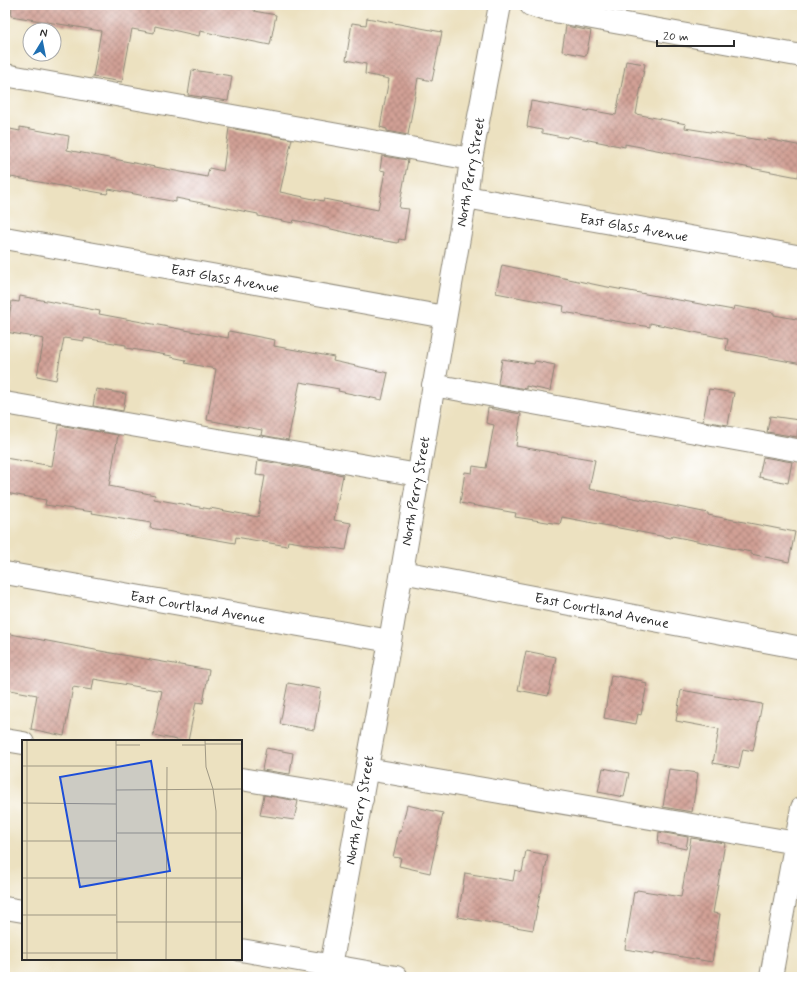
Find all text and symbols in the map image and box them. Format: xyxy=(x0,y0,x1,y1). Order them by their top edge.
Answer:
north arrow xyxy=(22,22,62,62)
scale bar xyxy=(657,22,734,48)
text: N xyxy=(39,26,48,41)
text: 20 m xyxy=(663,29,689,45)
street label: North Perry Street xyxy=(453,116,489,228)
street label: East Glass Avenue xyxy=(578,210,689,246)
street label: East Glass Avenue xyxy=(169,261,280,297)
street label: North Perry Street xyxy=(398,435,434,547)
street label: East Courtland Avenue xyxy=(129,587,267,629)
street label: East Courtland Avenue xyxy=(533,589,671,633)
inset map xyxy=(22,740,242,960)
street label: North Perry Street xyxy=(342,754,378,866)

